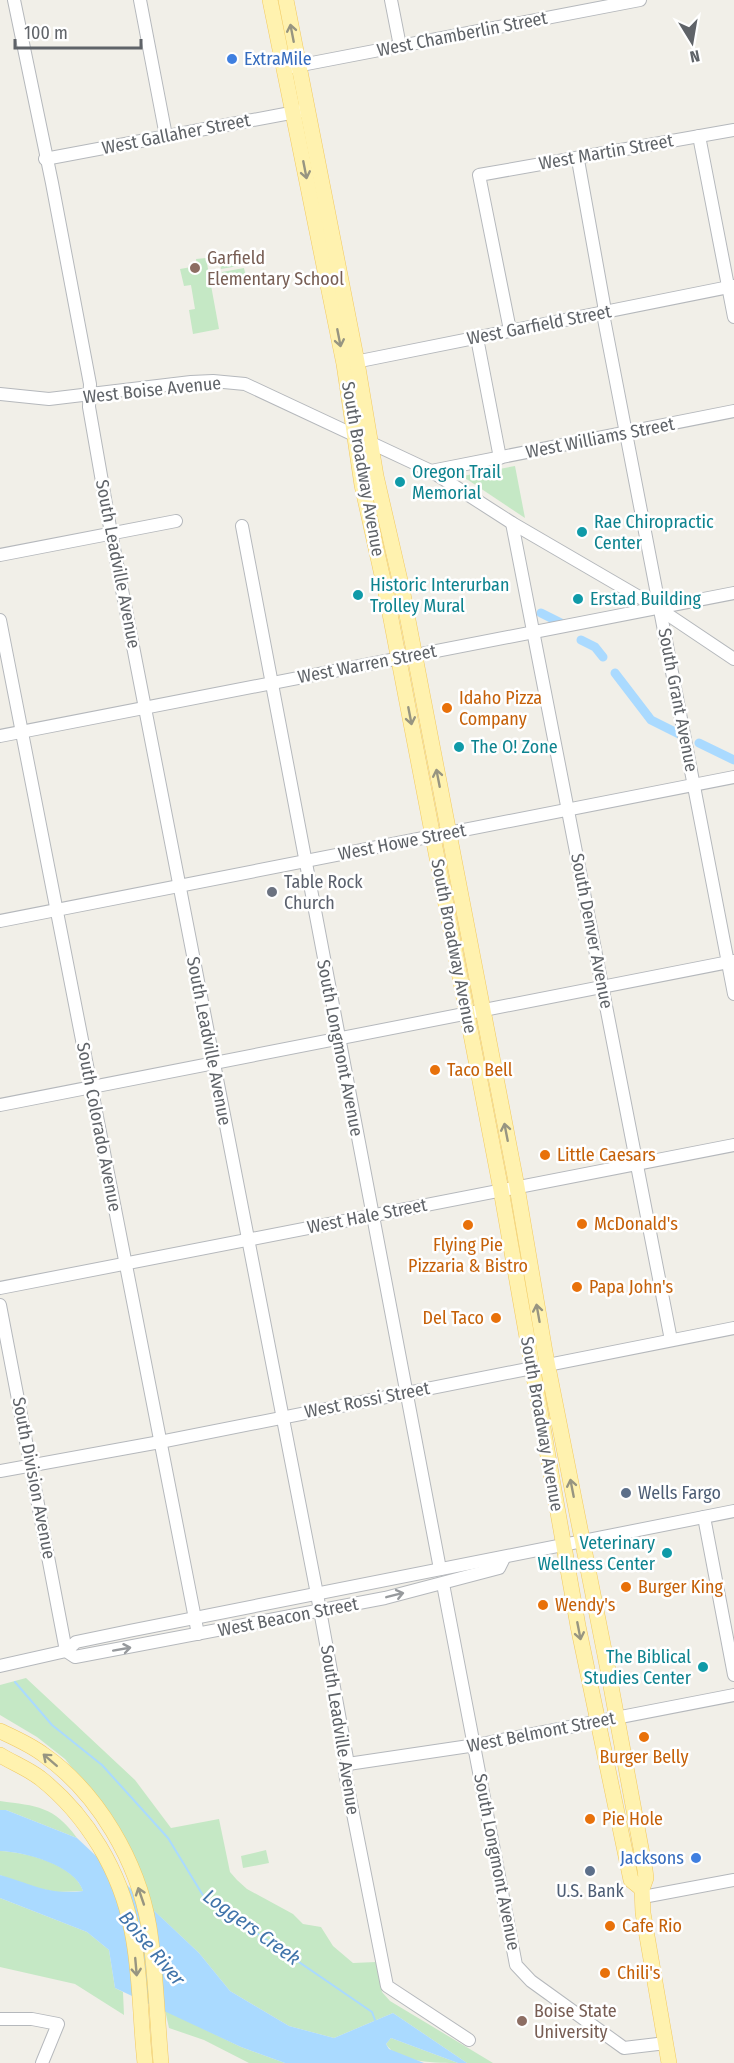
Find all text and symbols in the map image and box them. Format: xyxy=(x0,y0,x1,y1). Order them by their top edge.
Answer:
street label: West Chamberlin Street xyxy=(375,7,549,61)
scale bar xyxy=(15,12,141,50)
north arrow xyxy=(662,12,722,72)
text: 100 m xyxy=(24,22,68,44)
one-way arrow xyxy=(286,23,297,43)
text: N xyxy=(688,46,701,66)
place label: ExtraMile xyxy=(244,48,312,70)
marker: ExtraMile xyxy=(225,52,239,66)
street label: West Gallaher Street xyxy=(100,109,252,159)
street label: West Martin Street xyxy=(537,129,675,175)
one-way arrow xyxy=(300,159,311,179)
place label: Garfield Elementary School xyxy=(207,247,344,290)
marker: Garfield Elementary School xyxy=(188,261,202,275)
street label: West Garfield Street xyxy=(465,300,613,350)
one-way arrow xyxy=(334,327,345,347)
street label: West Boise Avenue xyxy=(82,372,222,408)
street label: South Broadway Avenue xyxy=(337,380,389,558)
street label: West Williams Street xyxy=(524,413,676,463)
place label: Oregon Trail Memorial xyxy=(412,461,501,504)
marker: Oregon Trail Memorial xyxy=(393,475,407,489)
street label: South Leadville Avenue xyxy=(91,478,145,650)
place label: Rae Chiropractic Center xyxy=(594,511,714,554)
marker: Rae Chiropractic Center xyxy=(575,525,589,539)
place label: Historic Interurban Trolley Mural xyxy=(370,574,509,617)
marker: Historic Interurban Trolley Mural xyxy=(351,588,365,602)
place label: Erstad Building xyxy=(590,588,702,610)
marker: Erstad Building xyxy=(571,592,585,606)
street label: South Grant Avenue xyxy=(653,626,703,774)
street label: West Warren Street xyxy=(296,640,438,688)
place label: Idaho Pizza Company xyxy=(459,687,542,730)
marker: Idaho Pizza Company xyxy=(440,701,454,715)
one-way arrow xyxy=(405,705,416,725)
place label: The O! Zone xyxy=(471,736,558,758)
marker: The O! Zone xyxy=(452,740,466,754)
one-way arrow xyxy=(432,769,443,788)
street label: West Howe Street xyxy=(336,819,468,865)
street label: South Denver Avenue xyxy=(566,852,618,1011)
street label: South Broadway Avenue xyxy=(426,857,482,1035)
place label: Table Rock Church xyxy=(284,871,363,914)
marker: Table Rock Church xyxy=(265,885,279,899)
street label: South Leadville Avenue xyxy=(182,955,236,1127)
street label: South Longmont Avenue xyxy=(312,958,368,1138)
street label: South Colorado Avenue xyxy=(72,1041,126,1214)
place label: Taco Bell xyxy=(447,1059,513,1081)
marker: Taco Bell xyxy=(428,1063,442,1077)
one-way arrow xyxy=(500,1123,511,1143)
place label: Little Caesars xyxy=(557,1144,656,1166)
marker: Little Caesars xyxy=(538,1148,552,1162)
street label: West Hale Street xyxy=(305,1194,429,1238)
place label: McDonald's xyxy=(594,1213,678,1235)
marker: McDonald's xyxy=(575,1217,589,1231)
marker: Flying Pie Pizzaria & Bistro xyxy=(461,1218,475,1232)
place label: Flying Pie Pizzaria & Bistro xyxy=(408,1234,528,1277)
place label: Papa John's xyxy=(589,1276,673,1298)
marker: Papa John's xyxy=(570,1280,584,1294)
one-way arrow xyxy=(532,1303,543,1323)
place label: Del Taco xyxy=(423,1307,484,1329)
marker: Del Taco xyxy=(489,1311,503,1325)
street label: South Broadway Avenue xyxy=(516,1335,568,1513)
street label: West Rossi Street xyxy=(302,1377,432,1423)
street label: South Division Avenue xyxy=(8,1395,61,1561)
one-way arrow xyxy=(566,1479,577,1499)
place label: Wells Fargo xyxy=(638,1482,721,1504)
marker: Wells Fargo xyxy=(619,1486,633,1500)
place label: Veterinary Wellness Center xyxy=(538,1532,656,1575)
marker: Veterinary Wellness Center xyxy=(660,1546,674,1560)
place label: Burger King xyxy=(638,1576,723,1598)
marker: Burger King xyxy=(619,1580,633,1594)
one-way arrow xyxy=(386,1589,405,1601)
street label: West Beacon Street xyxy=(216,1593,360,1641)
place label: Wendy's xyxy=(555,1594,616,1616)
marker: Wendy's xyxy=(536,1598,550,1612)
one-way arrow xyxy=(574,1621,585,1641)
one-way arrow xyxy=(111,1643,131,1654)
street label: South Leadville Avenue xyxy=(316,1644,364,1816)
place label: The Biblical Studies Center xyxy=(584,1646,692,1689)
marker: The Biblical Studies Center xyxy=(696,1660,710,1674)
street label: West Belmont Street xyxy=(465,1707,617,1757)
marker: Burger Belly xyxy=(637,1730,651,1744)
place label: Burger Belly xyxy=(600,1746,688,1768)
one-way arrow xyxy=(43,1753,58,1767)
street label: South Longmont Avenue xyxy=(469,1772,525,1952)
place label: Pie Hole xyxy=(602,1808,663,1830)
marker: Pie Hole xyxy=(583,1812,597,1826)
place label: Jacksons xyxy=(620,1847,684,1869)
marker: Jacksons xyxy=(689,1851,703,1865)
marker: U.S. Bank xyxy=(583,1864,597,1878)
place label: U.S. Bank xyxy=(556,1880,624,1902)
water label: Loggers Creek xyxy=(199,1884,305,1970)
one-way arrow xyxy=(134,1887,145,1906)
water label: Boise River xyxy=(114,1906,191,1991)
place label: Cafe Rio xyxy=(622,1915,682,1937)
marker: Cafe Rio xyxy=(603,1919,617,1933)
one-way arrow xyxy=(131,1957,142,1976)
place label: Chili's xyxy=(617,1962,661,1984)
marker: Chili's xyxy=(598,1966,612,1980)
place label: Boise State University xyxy=(534,2000,617,2043)
marker: Boise State University xyxy=(515,2014,529,2028)

